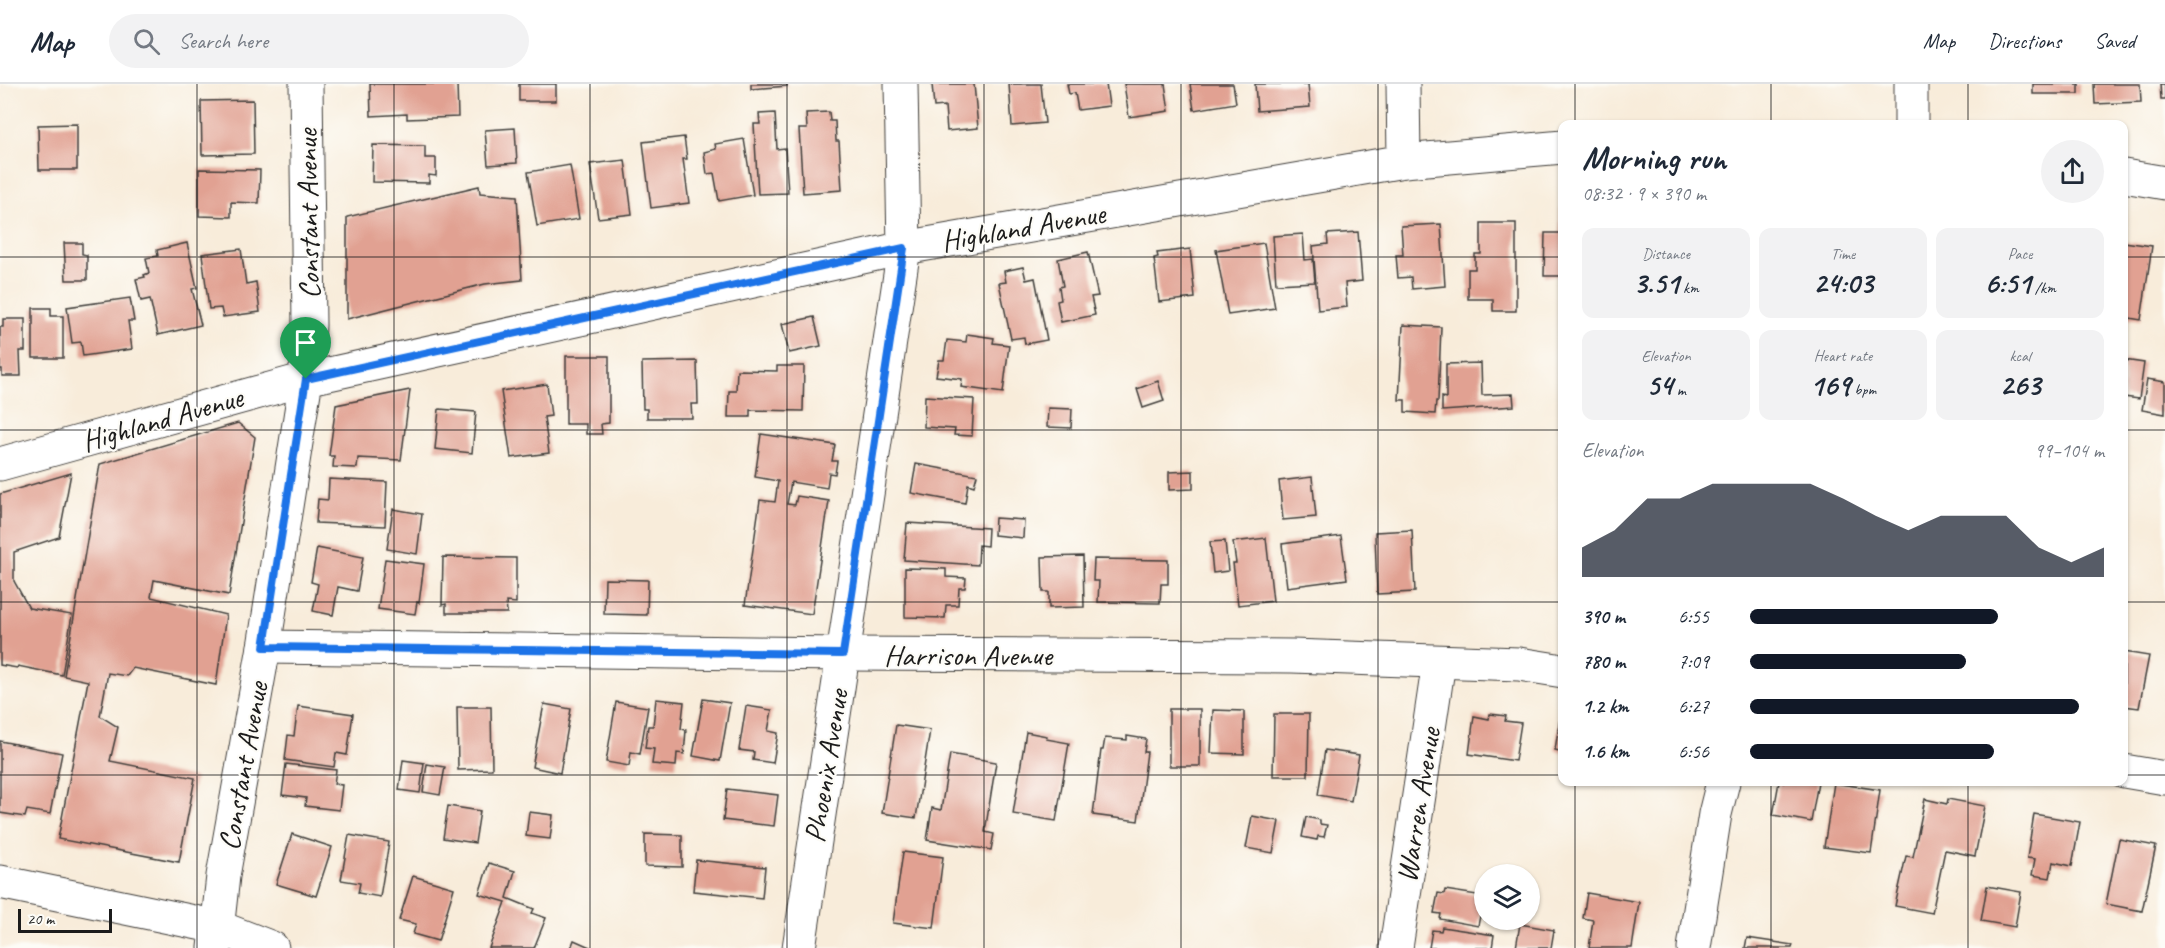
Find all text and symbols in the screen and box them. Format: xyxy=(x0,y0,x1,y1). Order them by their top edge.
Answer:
search box xyxy=(109,14,529,68)
text: Map xyxy=(30,24,73,59)
icon: search xyxy=(130,25,163,58)
text: Search here xyxy=(178,27,268,55)
text: Map xyxy=(1923,28,1955,54)
text: Directions xyxy=(1988,28,2061,54)
text: Saved xyxy=(2094,28,2135,54)
street label: Constant Avenue xyxy=(287,126,328,299)
text: Morning run xyxy=(1582,137,1726,179)
button: share xyxy=(2041,140,2104,203)
text: 08:32 · 9 × 390 m xyxy=(1582,181,1706,206)
street label: Highland Avenue xyxy=(938,194,1110,260)
text: Distance xyxy=(1642,244,1690,264)
text: Time xyxy=(1831,244,1855,264)
text: Pace xyxy=(2008,244,2032,264)
text: 3.51 xyxy=(1633,264,1679,302)
text: 24:03 xyxy=(1813,264,1873,302)
text: 6:51 xyxy=(1984,264,2031,302)
text: km xyxy=(1679,278,1699,298)
text: /km xyxy=(2031,278,2056,298)
pin xyxy=(280,317,331,379)
icon: arrive xyxy=(289,326,322,359)
text: Elevation xyxy=(1641,346,1691,366)
text: Heart rate xyxy=(1814,346,1872,366)
text: kcal xyxy=(2009,346,2031,366)
text: 54 xyxy=(1646,366,1673,404)
text: 169 xyxy=(1810,366,1850,404)
text: 263 xyxy=(1999,366,2041,404)
street label: Highland Avenue xyxy=(77,377,249,460)
text: m xyxy=(1673,380,1686,400)
text: bpm xyxy=(1850,380,1876,400)
text: Elevation xyxy=(1582,438,1644,463)
text: 99–104 m xyxy=(2034,438,2104,463)
text: 390 m xyxy=(1582,604,1625,629)
text: 6:55 xyxy=(1678,604,1709,629)
street label: Harrison Avenue xyxy=(884,636,1054,674)
text: 780 m xyxy=(1582,649,1625,674)
text: 7:09 xyxy=(1678,649,1709,674)
street label: Constant Avenue xyxy=(210,677,277,853)
street label: Phoenix Avenue xyxy=(795,685,857,845)
text: 1.2 km xyxy=(1582,694,1629,719)
text: 6:27 xyxy=(1678,694,1709,719)
street label: Warren Avenue xyxy=(1387,723,1449,885)
text: 1.6 km xyxy=(1582,739,1629,764)
text: 6:56 xyxy=(1678,739,1709,764)
map controls xyxy=(1474,864,1540,930)
button: layers xyxy=(1474,864,1540,930)
scale bar xyxy=(18,906,112,934)
text: 20 m xyxy=(27,909,54,929)

